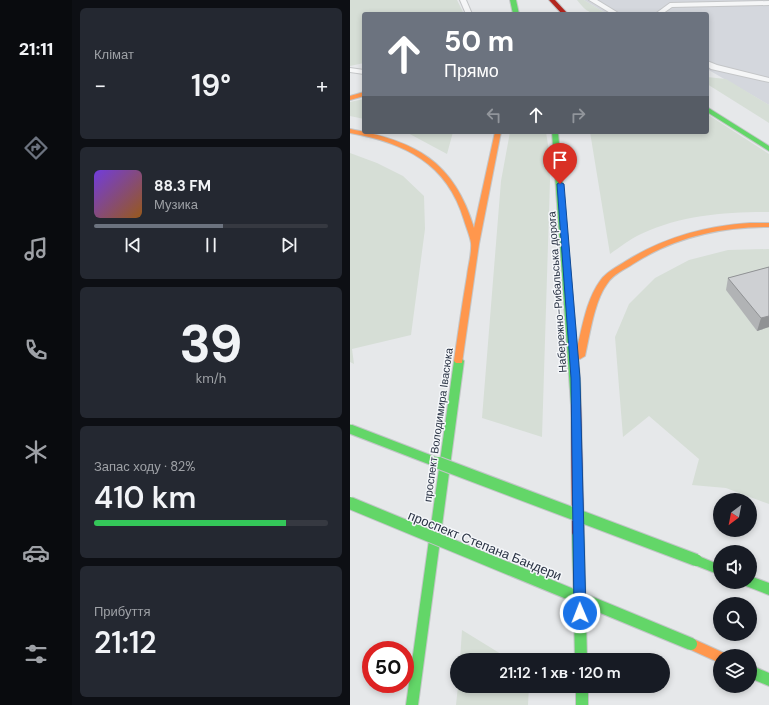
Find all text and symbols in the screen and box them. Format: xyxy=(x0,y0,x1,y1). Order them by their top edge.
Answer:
text: 50 m xyxy=(444,23,514,60)
icon: ahead xyxy=(378,28,430,80)
text: 21:11 xyxy=(19,37,53,61)
text: Клімат xyxy=(94,46,134,63)
text: Прямо xyxy=(444,59,499,83)
text: 19° xyxy=(191,66,231,105)
text: − xyxy=(94,71,106,100)
text: + xyxy=(316,71,328,100)
icon: left xyxy=(483,104,505,126)
icon: ahead xyxy=(525,104,547,126)
icon: right xyxy=(567,104,589,126)
icon: directions xyxy=(22,134,50,162)
pin xyxy=(543,143,577,184)
icon: arrive xyxy=(549,149,571,171)
text: 88.3 FM xyxy=(154,176,211,196)
text: Музика xyxy=(154,196,198,213)
street label: Набережно-Рибальська дорога xyxy=(544,210,570,373)
icon: previous xyxy=(122,234,144,256)
icon: pause xyxy=(200,234,222,256)
icon: next xyxy=(278,234,300,256)
icon: music xyxy=(22,235,50,263)
text: 39 xyxy=(179,310,243,378)
icon: phone xyxy=(22,336,50,364)
street label: проспект Володимира Івасюка xyxy=(420,346,456,503)
text: km/h xyxy=(196,370,226,387)
icon: climate xyxy=(22,438,50,466)
text: Запас ходу · 82% xyxy=(94,458,196,475)
text: 410 km xyxy=(94,478,196,517)
north arrow xyxy=(713,493,757,537)
map controls xyxy=(713,493,757,693)
street label: проспект Степана Бандери xyxy=(405,507,564,584)
icon: car xyxy=(22,539,50,567)
button: sound xyxy=(713,545,757,589)
position arrow xyxy=(559,592,601,634)
button: search xyxy=(713,597,757,641)
text: Прибуття xyxy=(94,603,150,620)
text: 21:12 xyxy=(94,623,157,662)
icon: filters xyxy=(22,640,50,668)
speed limit sign: 50 xyxy=(362,641,414,693)
button: layers xyxy=(713,649,757,693)
text: 21:12 · 1 хв · 120 m xyxy=(499,663,621,683)

